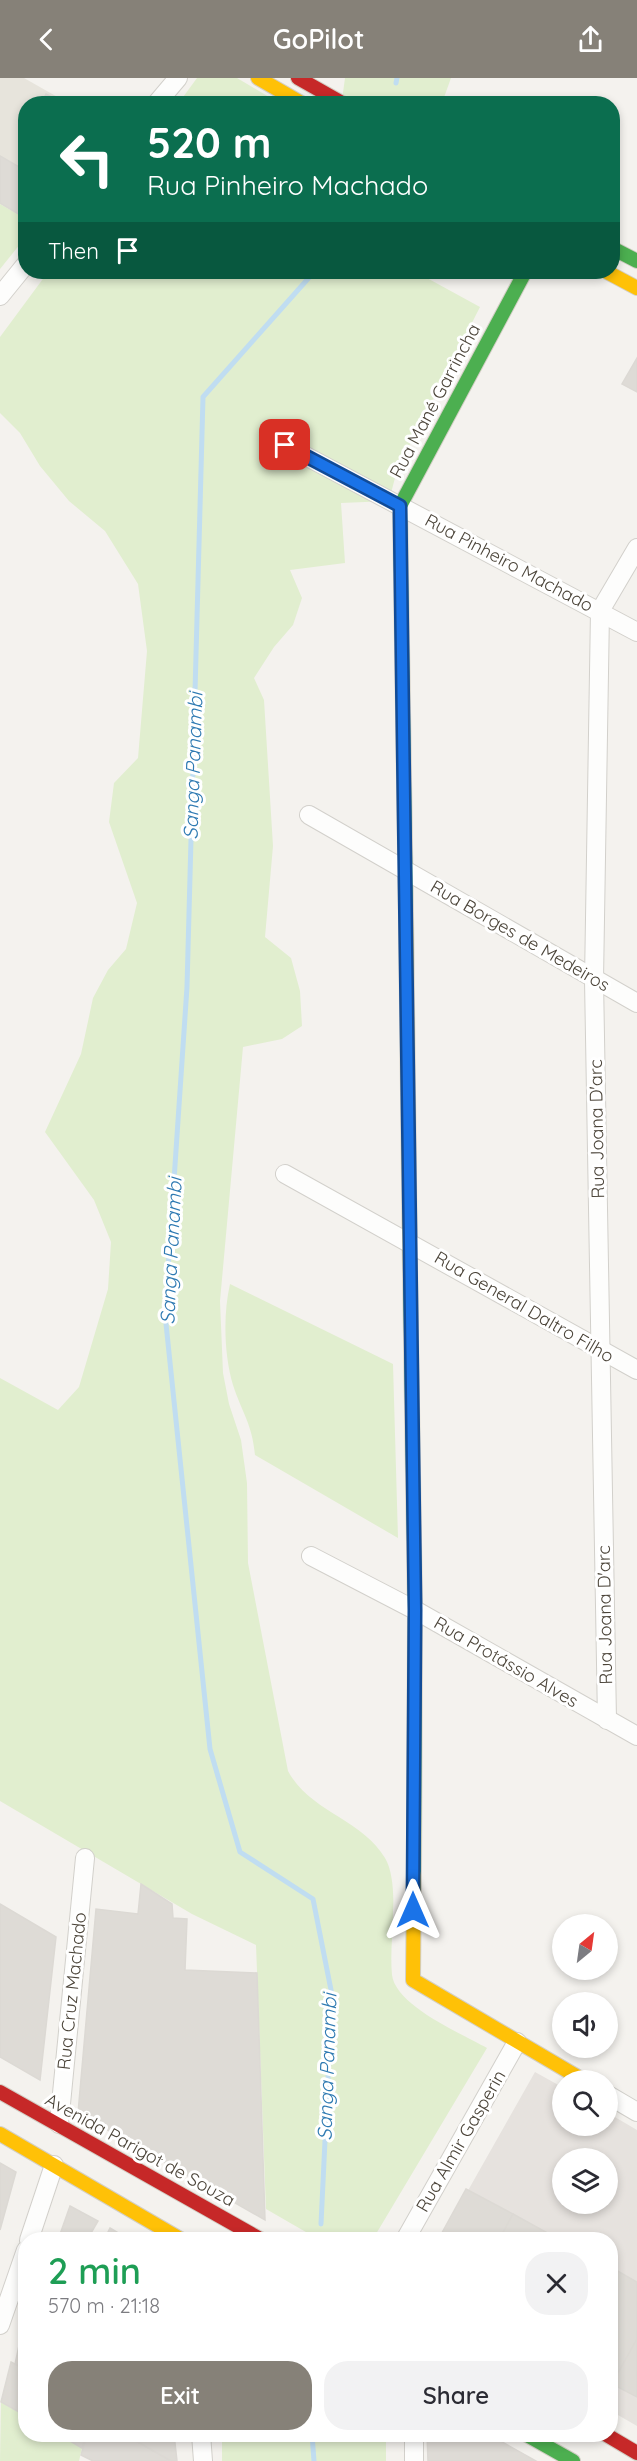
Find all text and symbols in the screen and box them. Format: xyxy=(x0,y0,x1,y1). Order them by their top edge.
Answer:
text: GoPilot xyxy=(273,22,364,56)
icon: back xyxy=(30,23,63,56)
icon: share xyxy=(574,23,607,56)
text: 520 m xyxy=(147,116,271,169)
icon: left xyxy=(48,120,126,198)
text: Rua Pinheiro Machado xyxy=(147,168,428,202)
icon: arrive xyxy=(111,234,144,267)
text: Then xyxy=(48,237,99,265)
street label: Rua Mané Garrincha xyxy=(384,320,485,482)
pin xyxy=(259,419,310,470)
icon: arrive xyxy=(268,428,301,461)
street label: Rua Pinheiro Machado xyxy=(421,508,597,617)
water label: Sanga Panambi xyxy=(177,689,208,840)
street label: Rua Borges de Medeiros xyxy=(426,875,614,996)
street label: Rua Joana D'arc xyxy=(584,1059,609,1199)
water label: Sanga Panambi xyxy=(154,1174,187,1325)
street label: Rua General Daltro Filho xyxy=(430,1246,618,1367)
street label: Rua Joana D'arc xyxy=(592,1545,617,1685)
street label: Rua Protássio Alves xyxy=(430,1611,583,1712)
position arrow xyxy=(381,1878,445,1942)
street label: Rua Cruz Machado xyxy=(52,1911,91,2071)
north arrow xyxy=(552,1914,618,1980)
map controls xyxy=(552,1914,618,2214)
water label: Sanga Panambi xyxy=(311,1990,342,2141)
button: sound xyxy=(552,1992,618,2058)
street label: Rua Almir Gasperin xyxy=(411,2066,511,2216)
button: search xyxy=(552,2070,618,2136)
street label: Avenida Parigot de Souza xyxy=(41,2088,239,2211)
button: layers xyxy=(552,2148,618,2214)
text: 2 min xyxy=(48,2248,141,2293)
button: close xyxy=(525,2252,588,2315)
text: 570 m · 21:18 xyxy=(48,2293,160,2318)
button: Exit xyxy=(48,2361,312,2430)
button: Share xyxy=(324,2361,588,2430)

